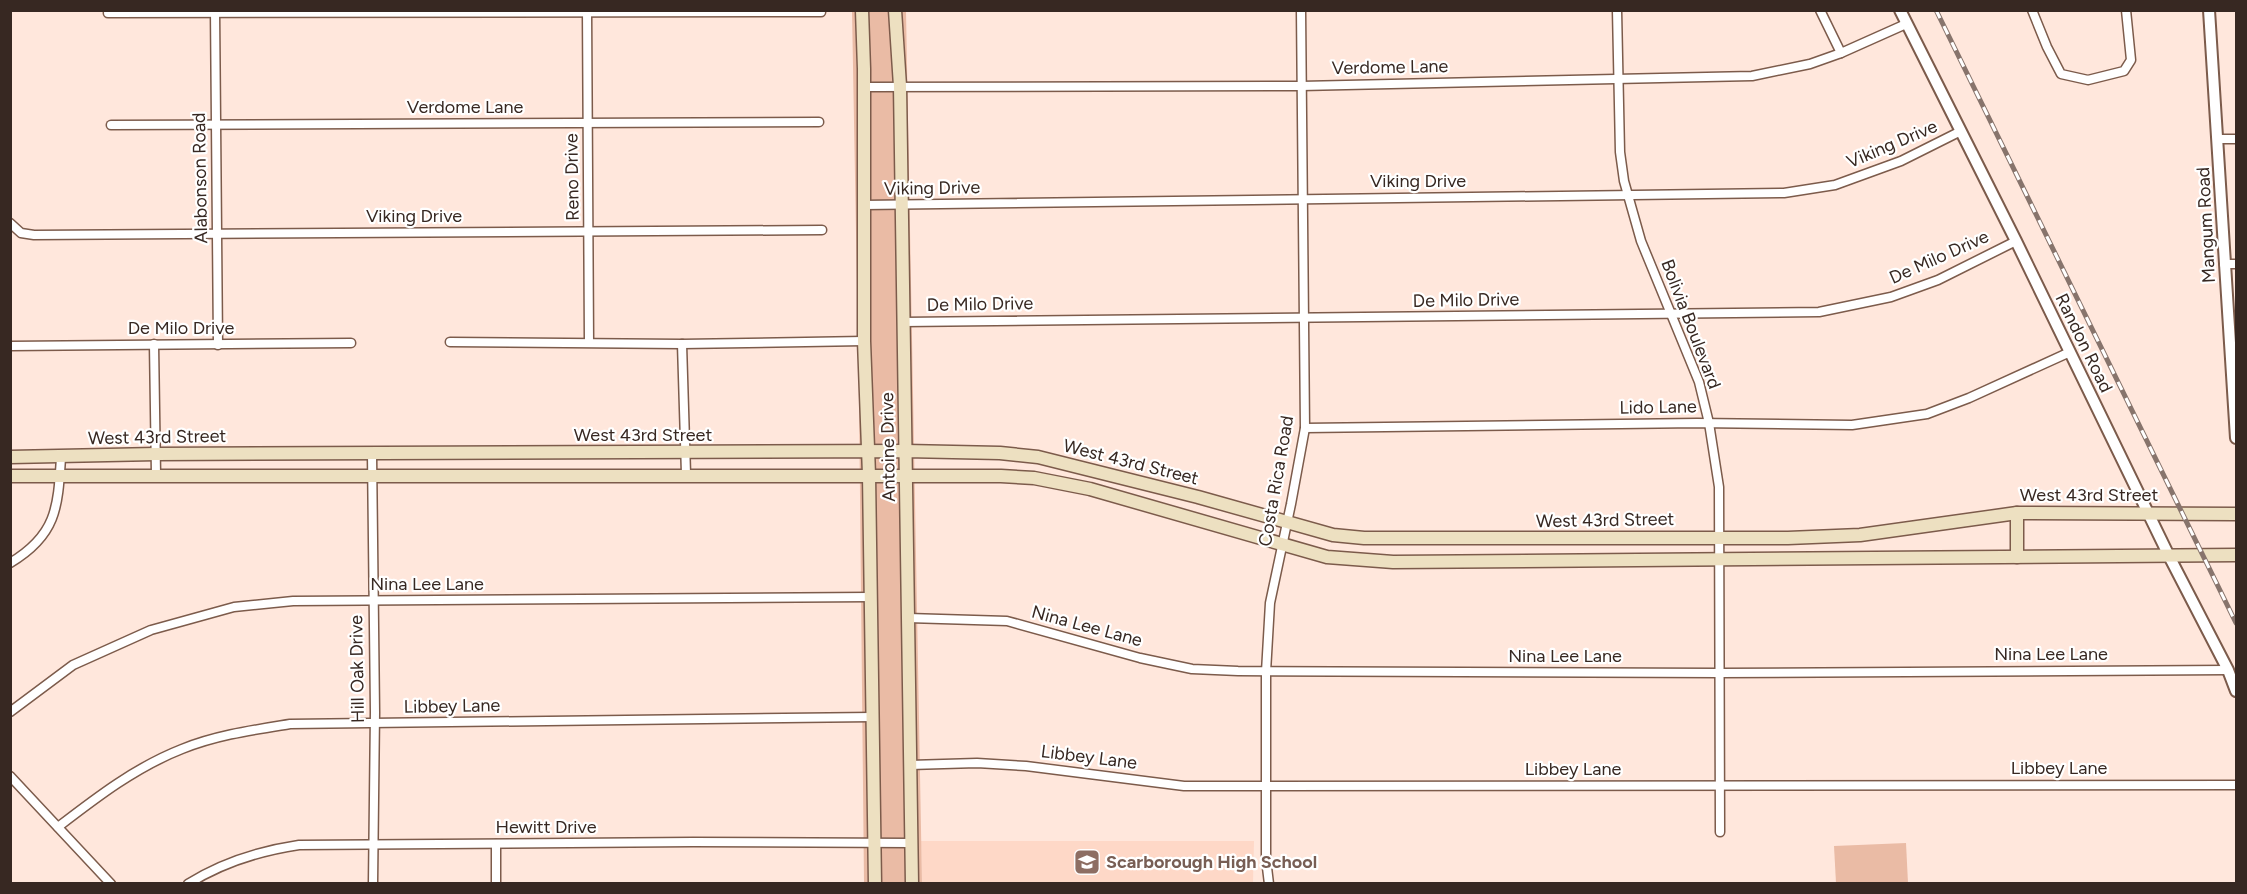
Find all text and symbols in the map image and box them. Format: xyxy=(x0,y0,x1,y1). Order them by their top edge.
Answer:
street label: Verdome Lane xyxy=(1331,55,1449,79)
street label: Verdome Lane xyxy=(407,96,523,118)
street label: Alabonson Road xyxy=(188,112,212,244)
street label: Viking Drive xyxy=(1843,115,1941,173)
street label: Reno Drive xyxy=(560,133,584,221)
street label: Mangum Road xyxy=(2192,166,2220,284)
street label: Viking Drive xyxy=(1370,170,1466,192)
street label: Viking Drive xyxy=(884,176,980,200)
street label: Viking Drive xyxy=(366,205,462,227)
street label: De Milo Drive xyxy=(1886,225,1992,289)
street label: Bolivia Boulevard xyxy=(1656,256,1726,392)
street label: De Milo Drive xyxy=(1413,288,1520,312)
street label: Randon Road xyxy=(2051,290,2117,396)
street label: De Milo Drive xyxy=(927,292,1034,316)
street label: De Milo Drive xyxy=(128,317,234,339)
street label: Antoine Drive xyxy=(876,392,900,502)
street label: Lido Lane xyxy=(1619,395,1697,419)
street label: Costa Rica Road xyxy=(1254,414,1298,548)
street label: West 43rd Street xyxy=(574,424,712,446)
street label: West 43rd Street xyxy=(88,425,227,449)
street label: West 43rd Street xyxy=(1061,435,1201,489)
street label: West 43rd Street xyxy=(2020,484,2158,506)
street label: West 43rd Street xyxy=(1536,508,1675,532)
street label: Nina Lee Lane xyxy=(370,573,484,595)
street label: Nina Lee Lane xyxy=(1029,601,1145,651)
street label: Hill Oak Drive xyxy=(345,615,369,723)
street label: Nina Lee Lane xyxy=(1994,643,2108,665)
street label: Nina Lee Lane xyxy=(1508,645,1622,667)
street label: Libbey Lane xyxy=(404,694,501,718)
street label: Libbey Lane xyxy=(1040,740,1138,774)
street label: Libbey Lane xyxy=(2011,757,2107,779)
street label: Libbey Lane xyxy=(1525,758,1621,780)
street label: Hewitt Drive xyxy=(495,816,597,838)
school or university icon: Scarborough High School xyxy=(1072,847,1102,877)
place label: Scarborough High School xyxy=(1106,851,1317,873)

